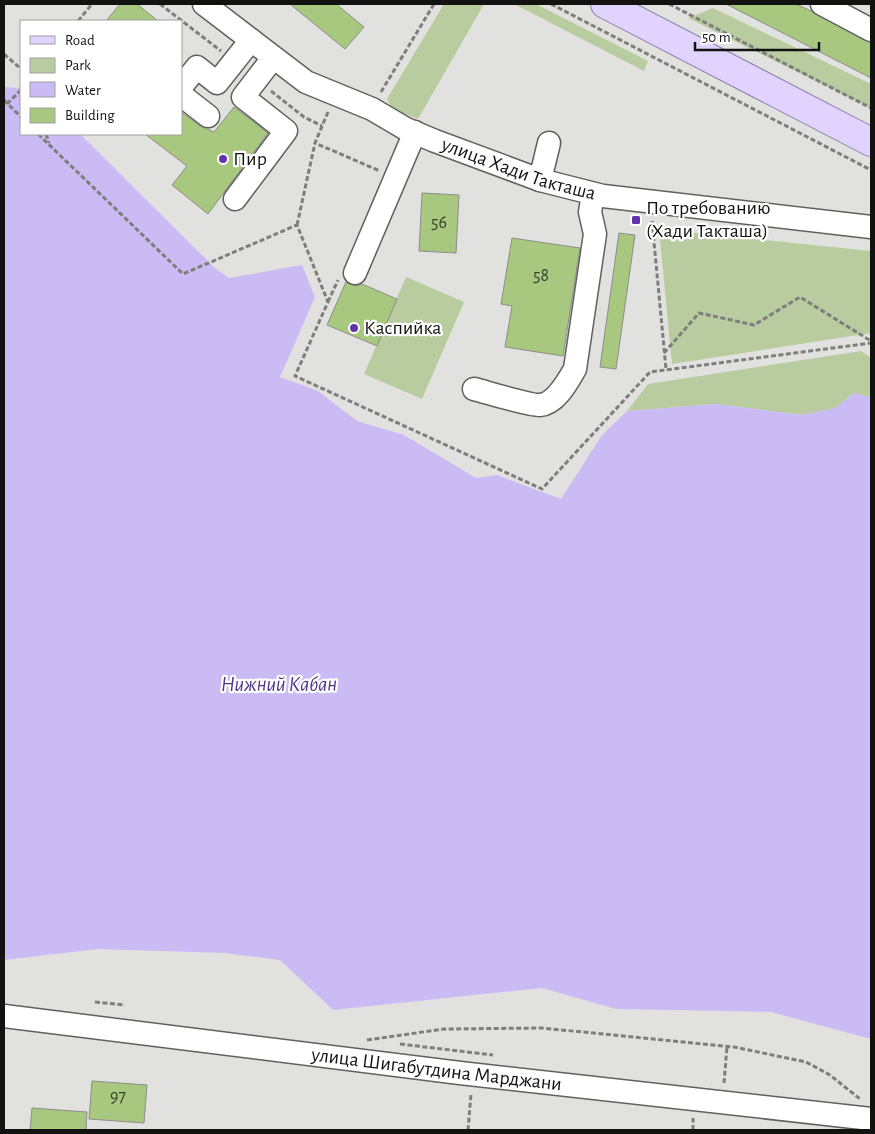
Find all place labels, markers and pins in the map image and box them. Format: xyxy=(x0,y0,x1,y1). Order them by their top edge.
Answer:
place label: Пир xyxy=(233,149,267,169)
marker: Пир xyxy=(217,153,229,165)
place label: По требованию (Хади Такташа) xyxy=(646,198,770,241)
marker: По требованию (Хади Такташа) xyxy=(630,214,642,226)
place label: Каспийка xyxy=(364,318,441,338)
marker: Каспийка xyxy=(348,322,360,334)

